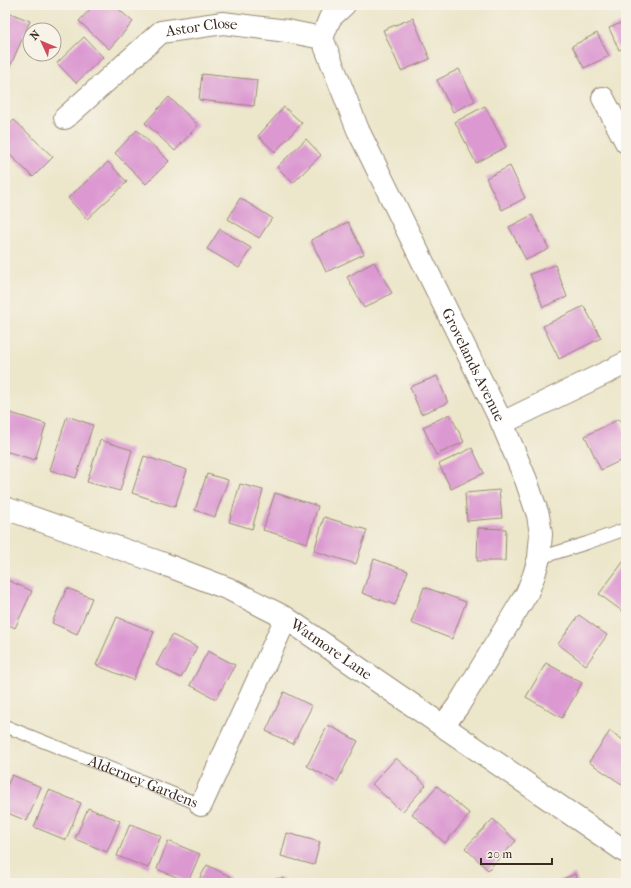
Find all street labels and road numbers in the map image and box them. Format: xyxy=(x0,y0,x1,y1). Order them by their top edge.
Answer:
street label: Astor Close xyxy=(164,14,239,40)
street label: Grovelands Avenue xyxy=(438,305,509,425)
street label: Watmore Lane xyxy=(286,614,376,684)
street label: Alderney Gardens xyxy=(85,751,201,812)

